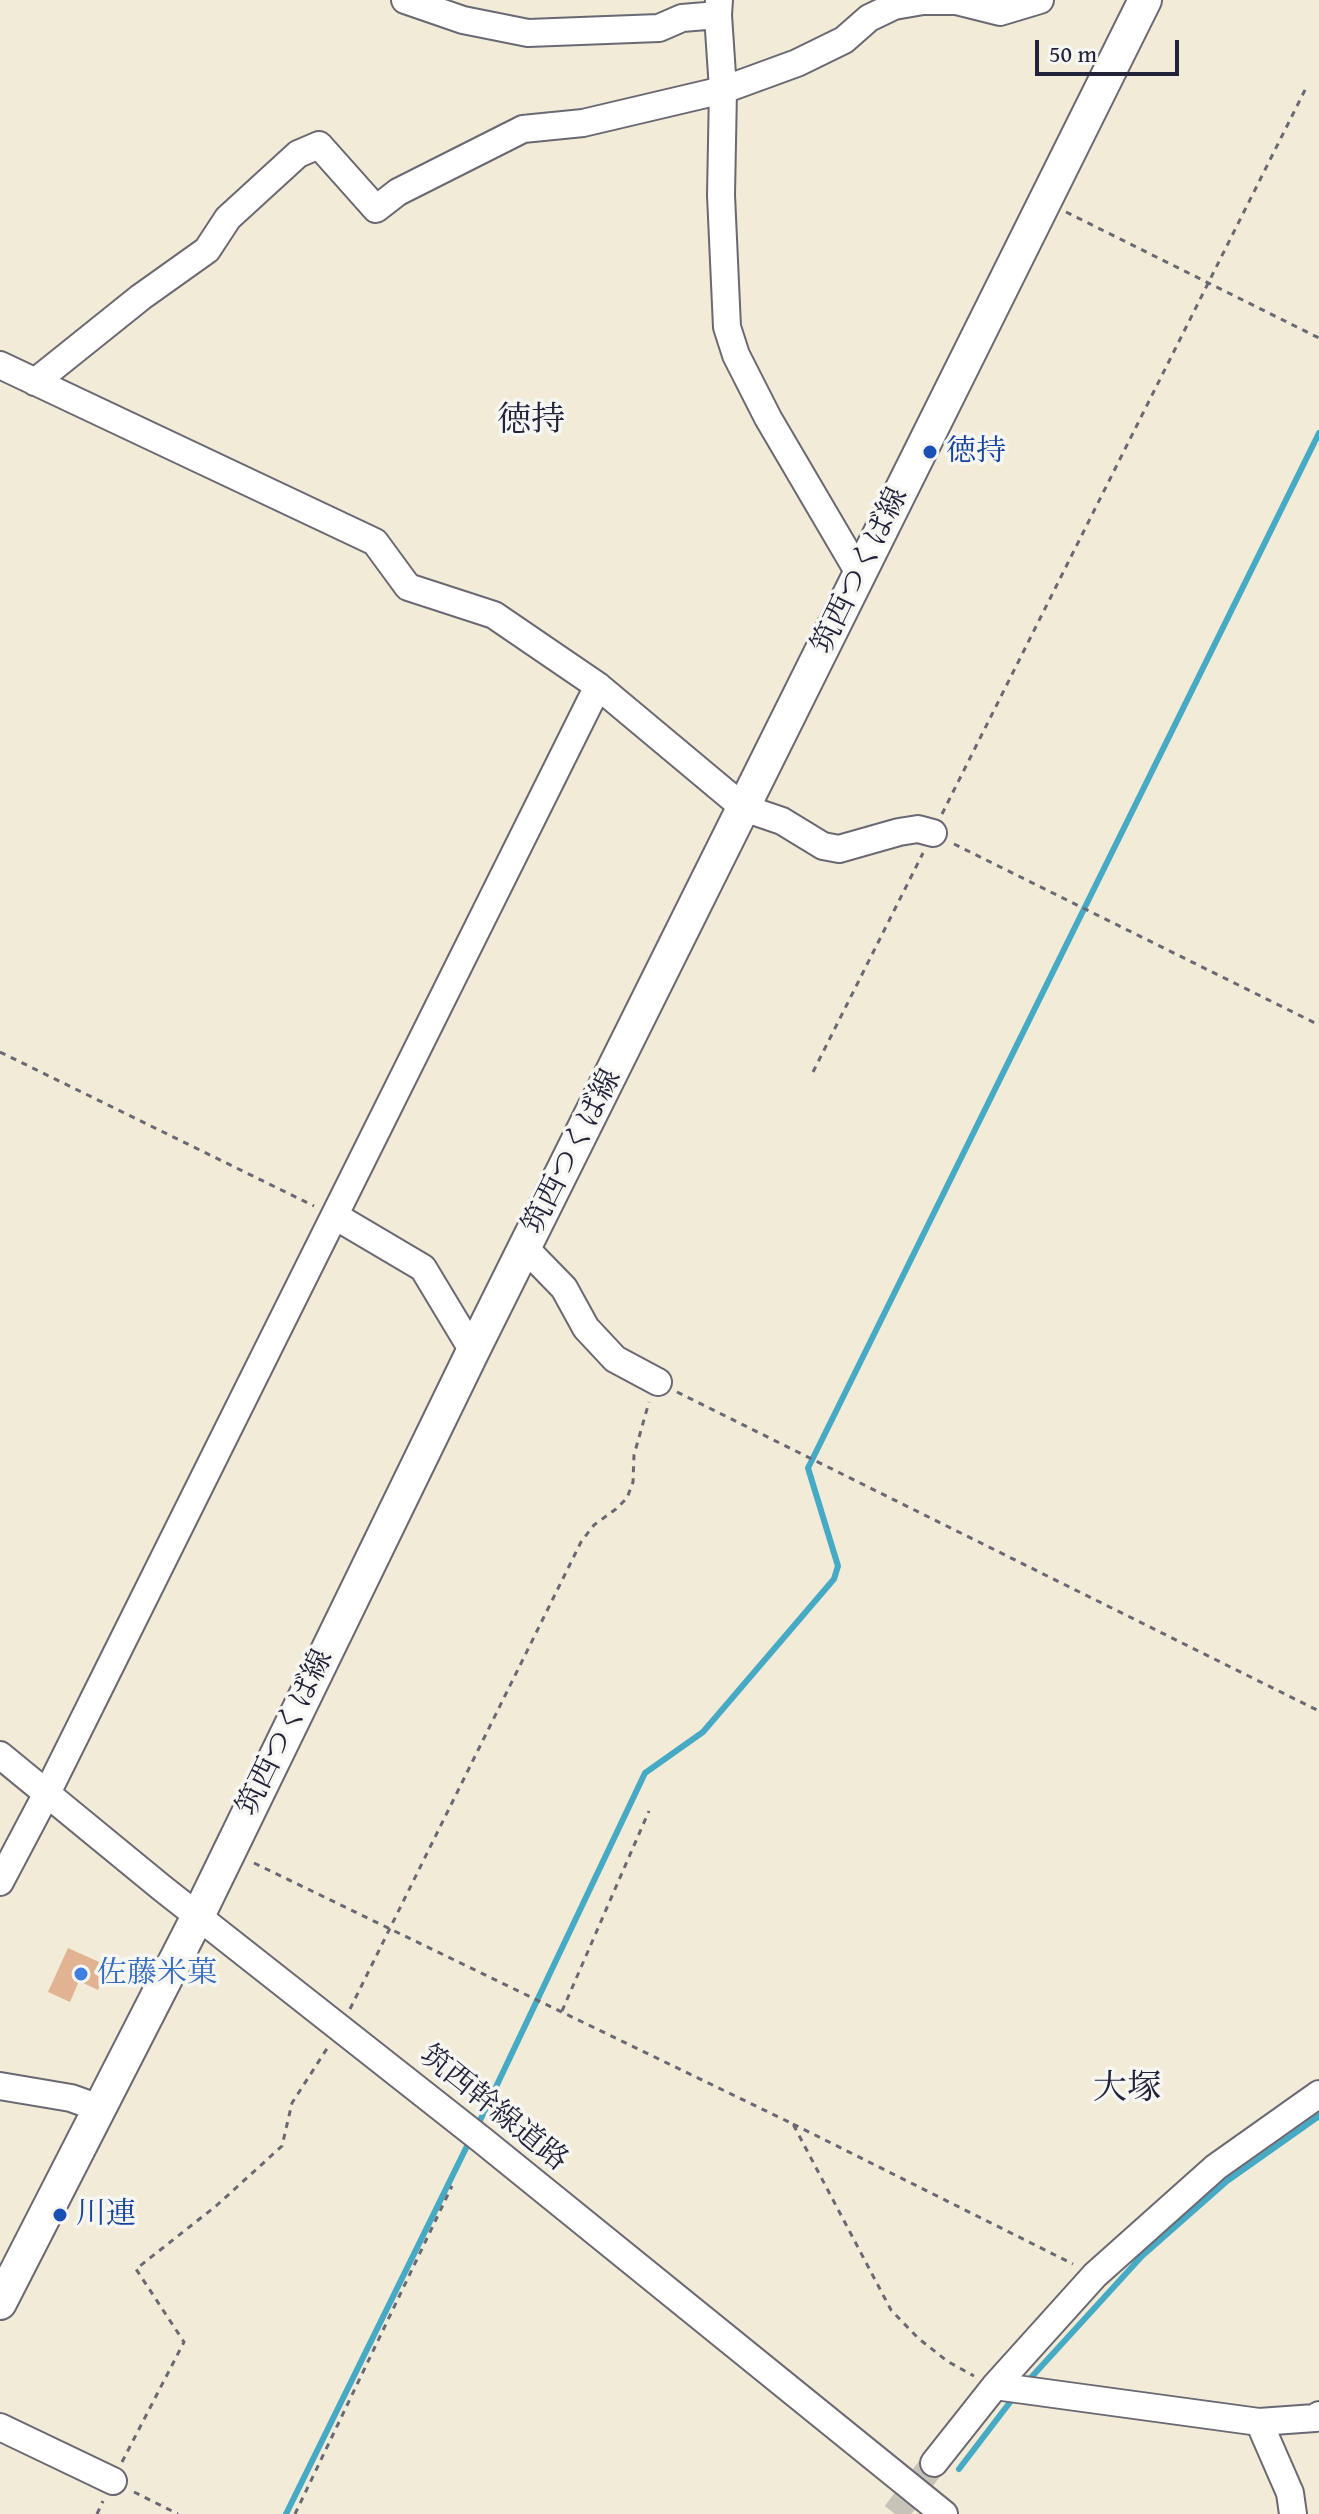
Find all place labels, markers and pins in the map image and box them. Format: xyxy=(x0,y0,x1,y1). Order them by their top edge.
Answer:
place label: 徳持 xyxy=(946,434,1006,470)
marker: 徳持 xyxy=(921,443,939,461)
place label: 佐藤米菓 xyxy=(97,1956,217,1992)
marker: 佐藤米菓 xyxy=(72,1965,90,1983)
place label: 川連 xyxy=(76,2197,136,2233)
marker: 川連 xyxy=(51,2206,69,2224)

